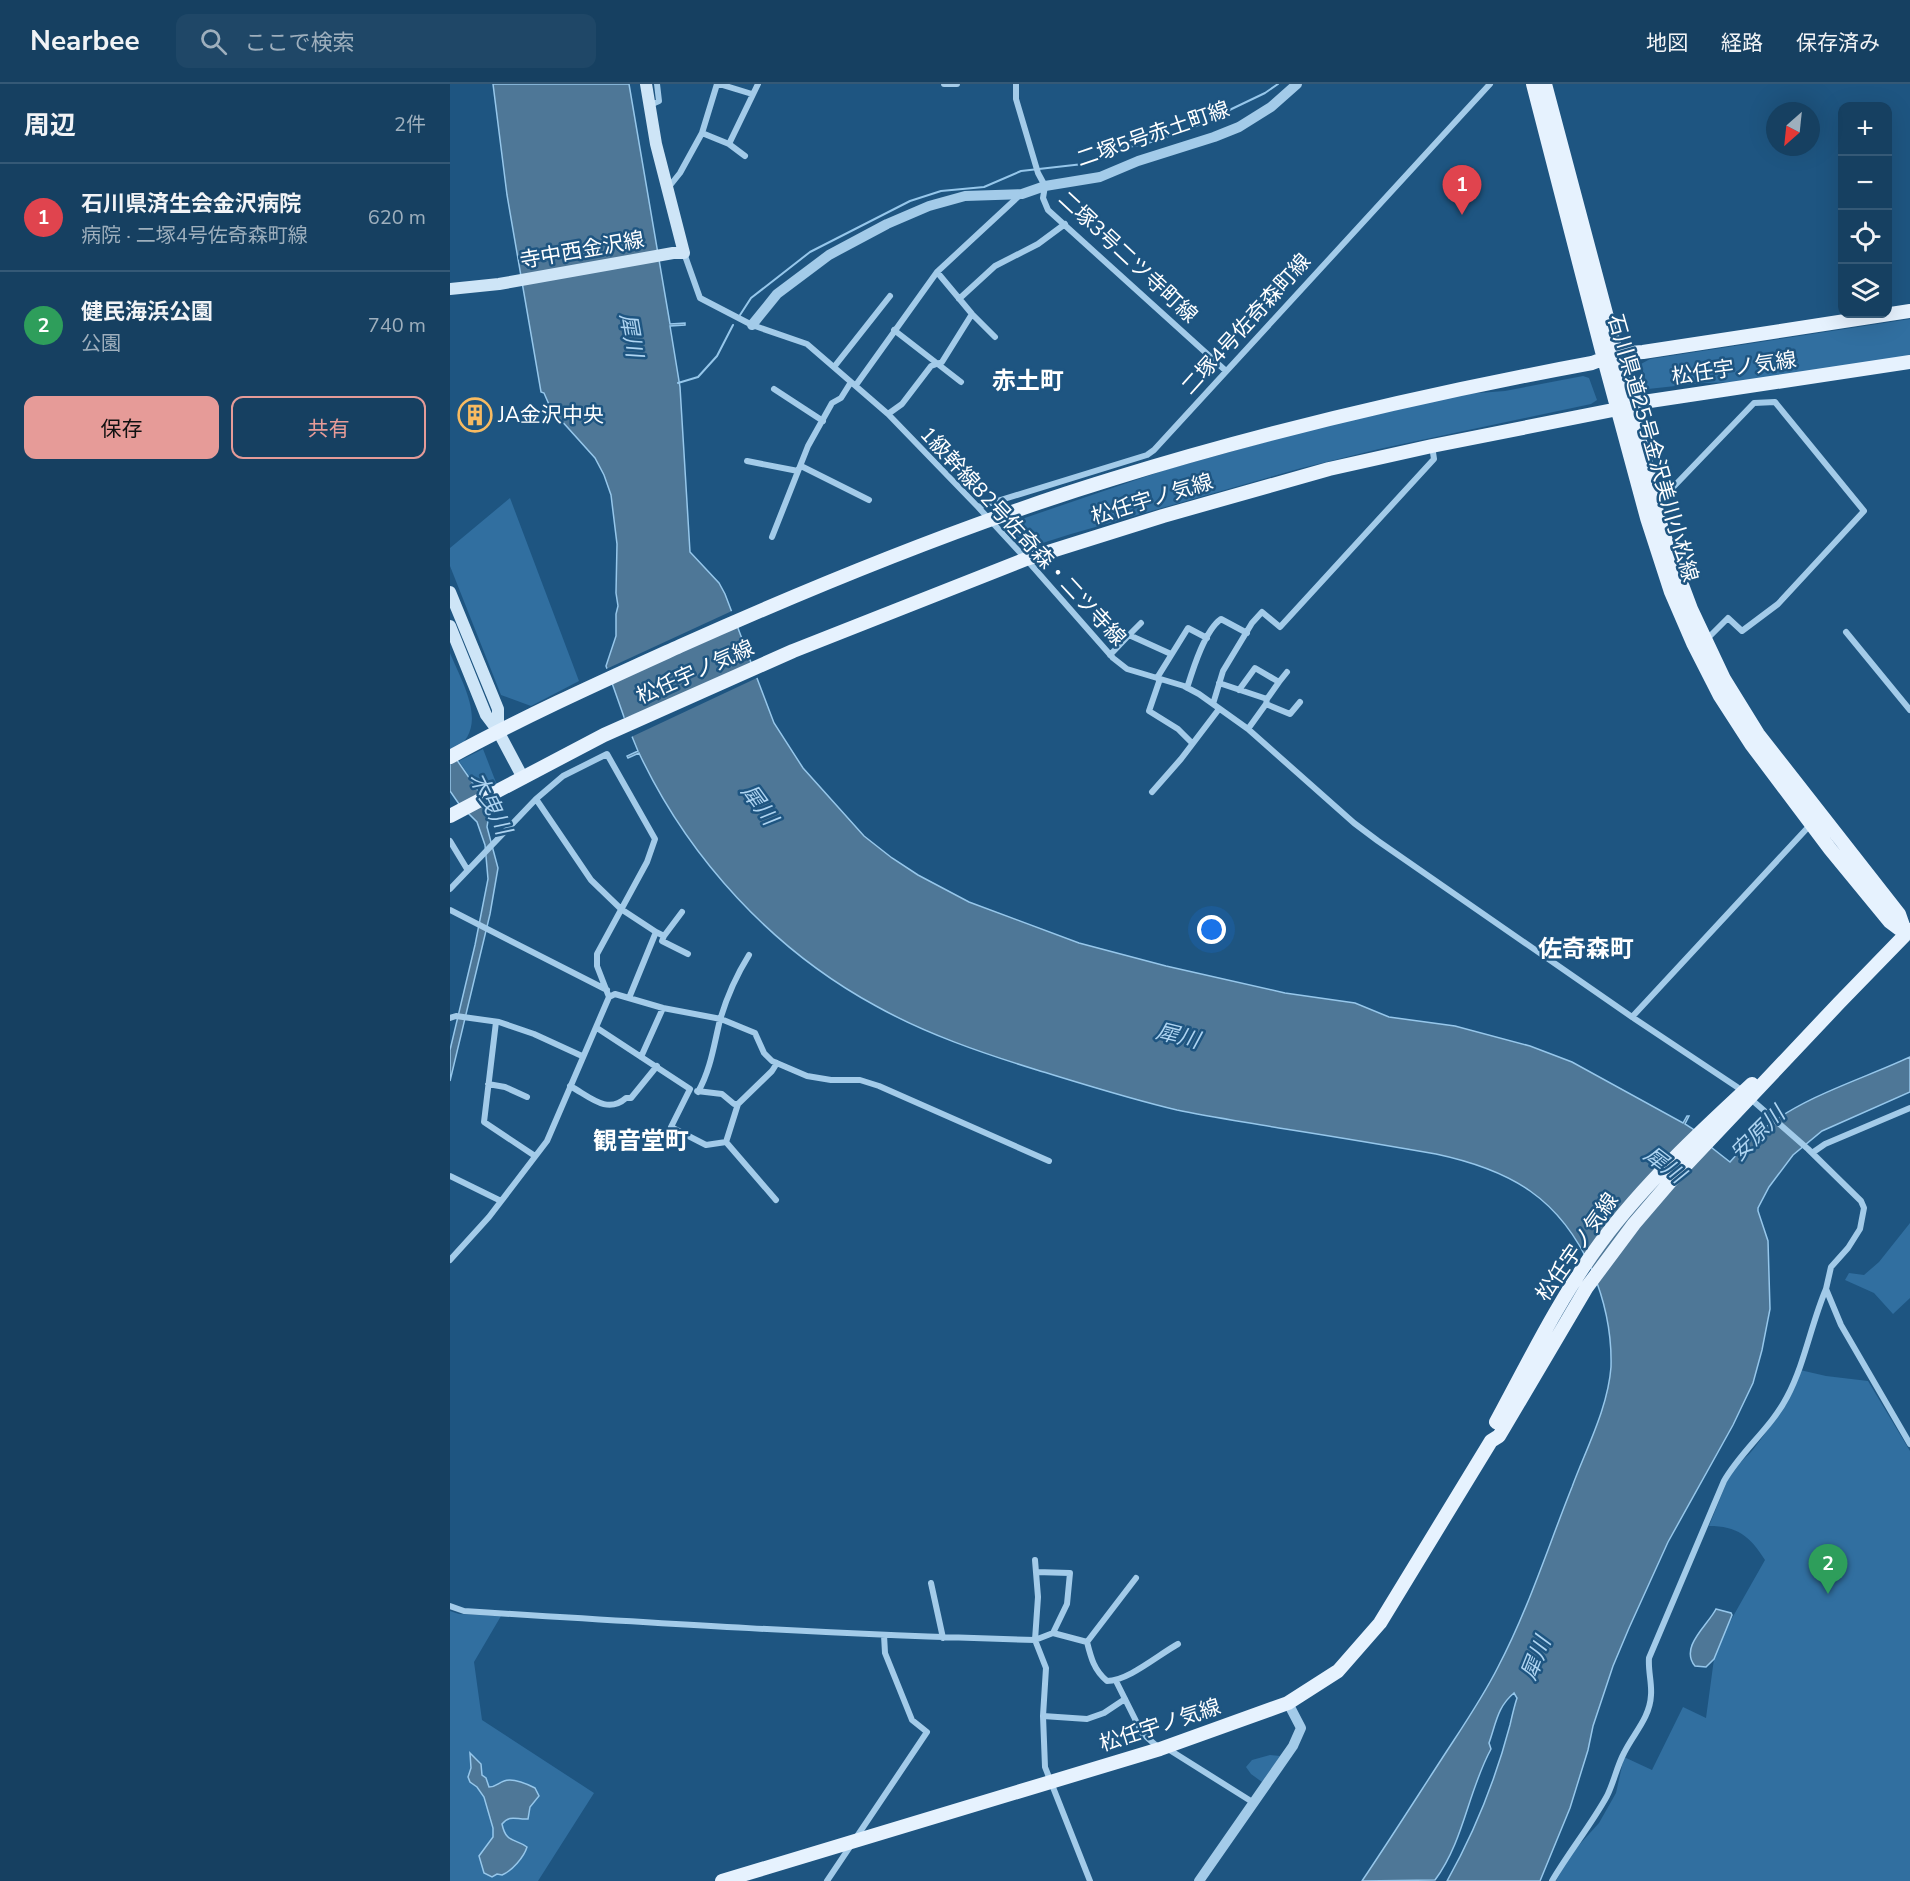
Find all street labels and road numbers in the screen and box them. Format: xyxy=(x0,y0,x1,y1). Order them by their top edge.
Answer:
street label: 二塚5号赤土町線 xyxy=(1073,95,1233,173)
street label: 二塚3号二ツ寺町線 xyxy=(1052,185,1204,329)
street label: 寺中西金沢線 xyxy=(518,225,646,275)
street label: 二塚4号佐奇森町線 xyxy=(1175,248,1317,400)
street label: 石川県道25号金沢美川小松線 xyxy=(1601,311,1705,585)
street label: 松任宇ノ気線 xyxy=(1670,345,1798,391)
street label: 1級幹線82号佐奇森・二ツ寺線 xyxy=(914,420,1132,652)
street label: 松任宇ノ気線 xyxy=(1088,467,1216,531)
street label: 松任宇ノ気線 xyxy=(632,634,758,710)
street label: 松任宇ノ気線 xyxy=(1529,1187,1625,1307)
street label: 松任宇ノ気線 xyxy=(1096,1692,1224,1758)

